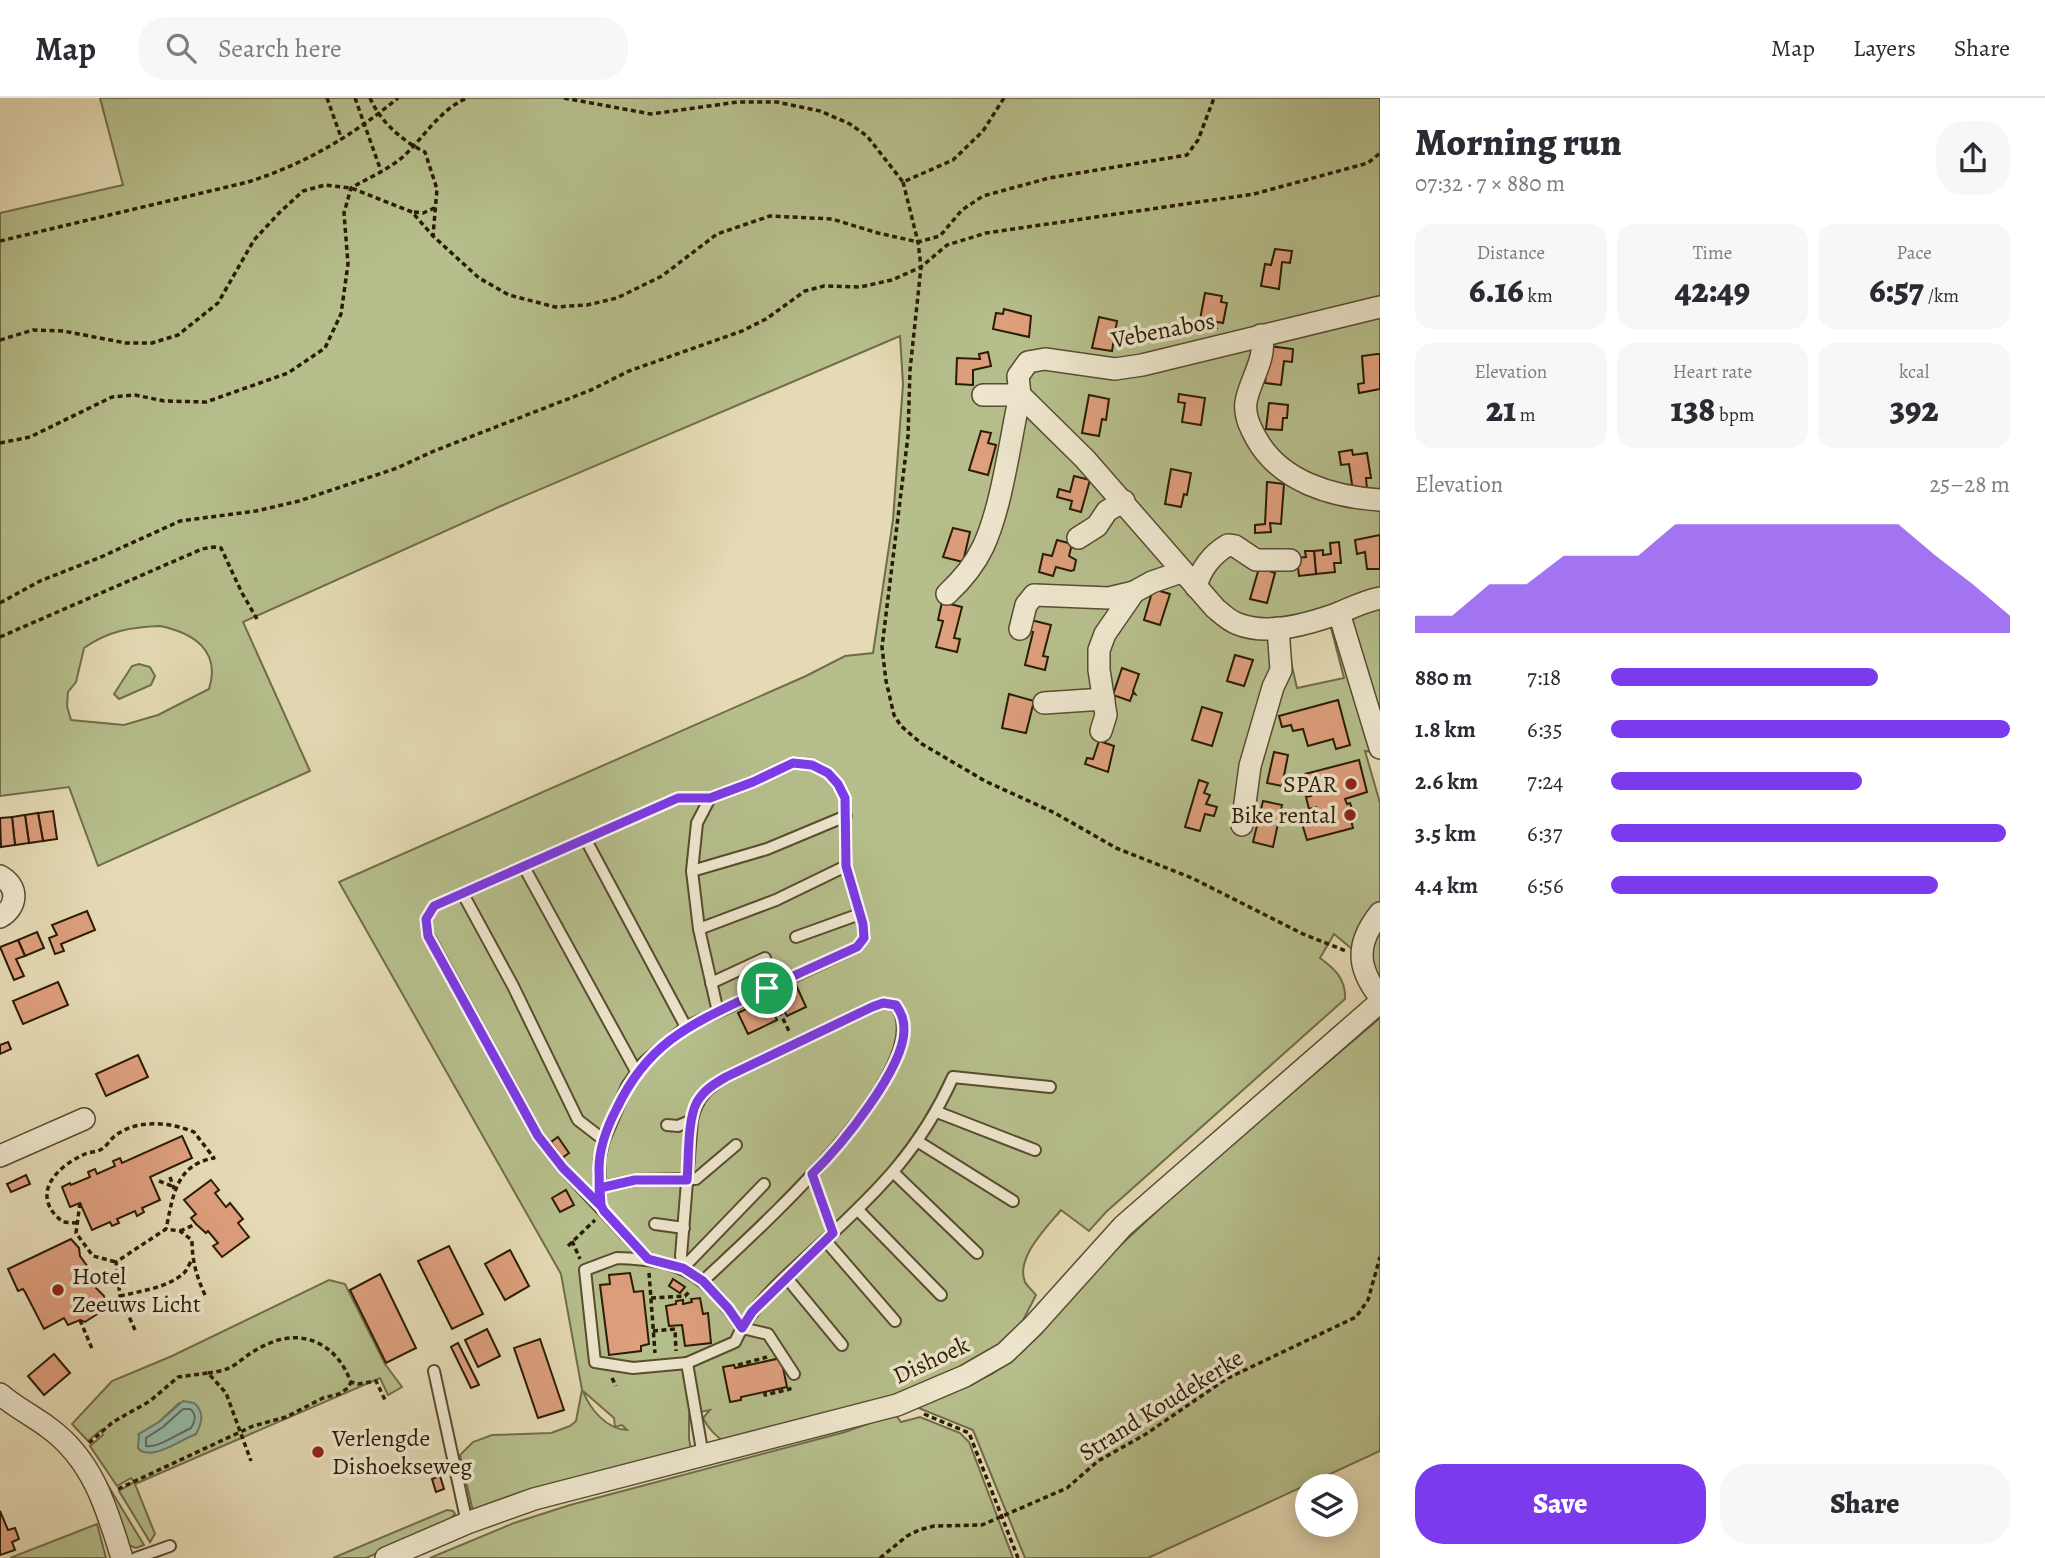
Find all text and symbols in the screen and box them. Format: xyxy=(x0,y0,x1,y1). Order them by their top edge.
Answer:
search box xyxy=(138,17,628,80)
text: Map xyxy=(35,26,96,71)
icon: search xyxy=(162,29,200,67)
text: Search here xyxy=(218,31,342,66)
text: Map xyxy=(1771,32,1815,64)
text: Layers xyxy=(1853,32,1916,64)
text: Share xyxy=(1954,32,2010,64)
text: Morning run xyxy=(1415,116,1622,168)
button: share xyxy=(1936,121,2010,195)
text: 07:32 · 7 × 880 m xyxy=(1415,168,1565,199)
text: Distance xyxy=(1477,240,1545,266)
text: Time xyxy=(1693,240,1732,266)
text: Pace xyxy=(1897,240,1932,266)
text: 6.16 xyxy=(1469,266,1524,314)
text: 42:49 xyxy=(1675,266,1750,314)
text: 6:57 xyxy=(1869,266,1924,314)
text: km xyxy=(1524,283,1553,309)
text: /km xyxy=(1924,283,1959,309)
street label: Vebenabos xyxy=(1108,304,1217,356)
text: Elevation xyxy=(1474,359,1547,385)
text: Heart rate xyxy=(1673,359,1752,385)
text: kcal xyxy=(1899,359,1929,385)
text: 21 xyxy=(1486,385,1516,433)
text: 138 xyxy=(1670,385,1715,433)
text: 392 xyxy=(1890,385,1939,433)
text: m xyxy=(1516,402,1536,428)
text: bpm xyxy=(1715,402,1755,428)
text: Elevation xyxy=(1415,469,1503,500)
text: 25–28 m xyxy=(1929,469,2010,500)
text: 880 m xyxy=(1415,662,1472,693)
text: 7:18 xyxy=(1527,662,1561,693)
text: 1.8 km xyxy=(1415,714,1476,745)
text: 6:35 xyxy=(1527,714,1563,745)
text: 2.6 km xyxy=(1415,766,1478,797)
text: 7:24 xyxy=(1527,766,1563,797)
place label: SPAR xyxy=(1283,768,1337,800)
marker: SPAR xyxy=(1343,776,1359,792)
place label: Bike rental xyxy=(1230,799,1336,831)
marker: Bike rental xyxy=(1342,807,1358,823)
text: 3.5 km xyxy=(1415,818,1476,849)
text: 6:37 xyxy=(1527,818,1562,849)
text: 4.4 km xyxy=(1415,870,1478,901)
text: 6:56 xyxy=(1527,870,1564,901)
pin xyxy=(737,958,797,1018)
icon: arrive xyxy=(748,969,786,1007)
place label: Hotel Zeeuws Licht xyxy=(72,1260,201,1320)
marker: Hotel Zeeuws Licht xyxy=(50,1282,66,1298)
street label: Dishoek xyxy=(888,1328,974,1392)
street label: Strand Koudekerke xyxy=(1073,1342,1249,1468)
place label: Verlengde Dishoekseweg xyxy=(331,1422,472,1482)
marker: Verlengde Dishoekseweg xyxy=(310,1444,326,1460)
button: Save xyxy=(1415,1464,1706,1544)
button: Share xyxy=(1720,1464,2010,1544)
map controls xyxy=(1295,1474,1358,1537)
button: layers xyxy=(1295,1474,1358,1537)

